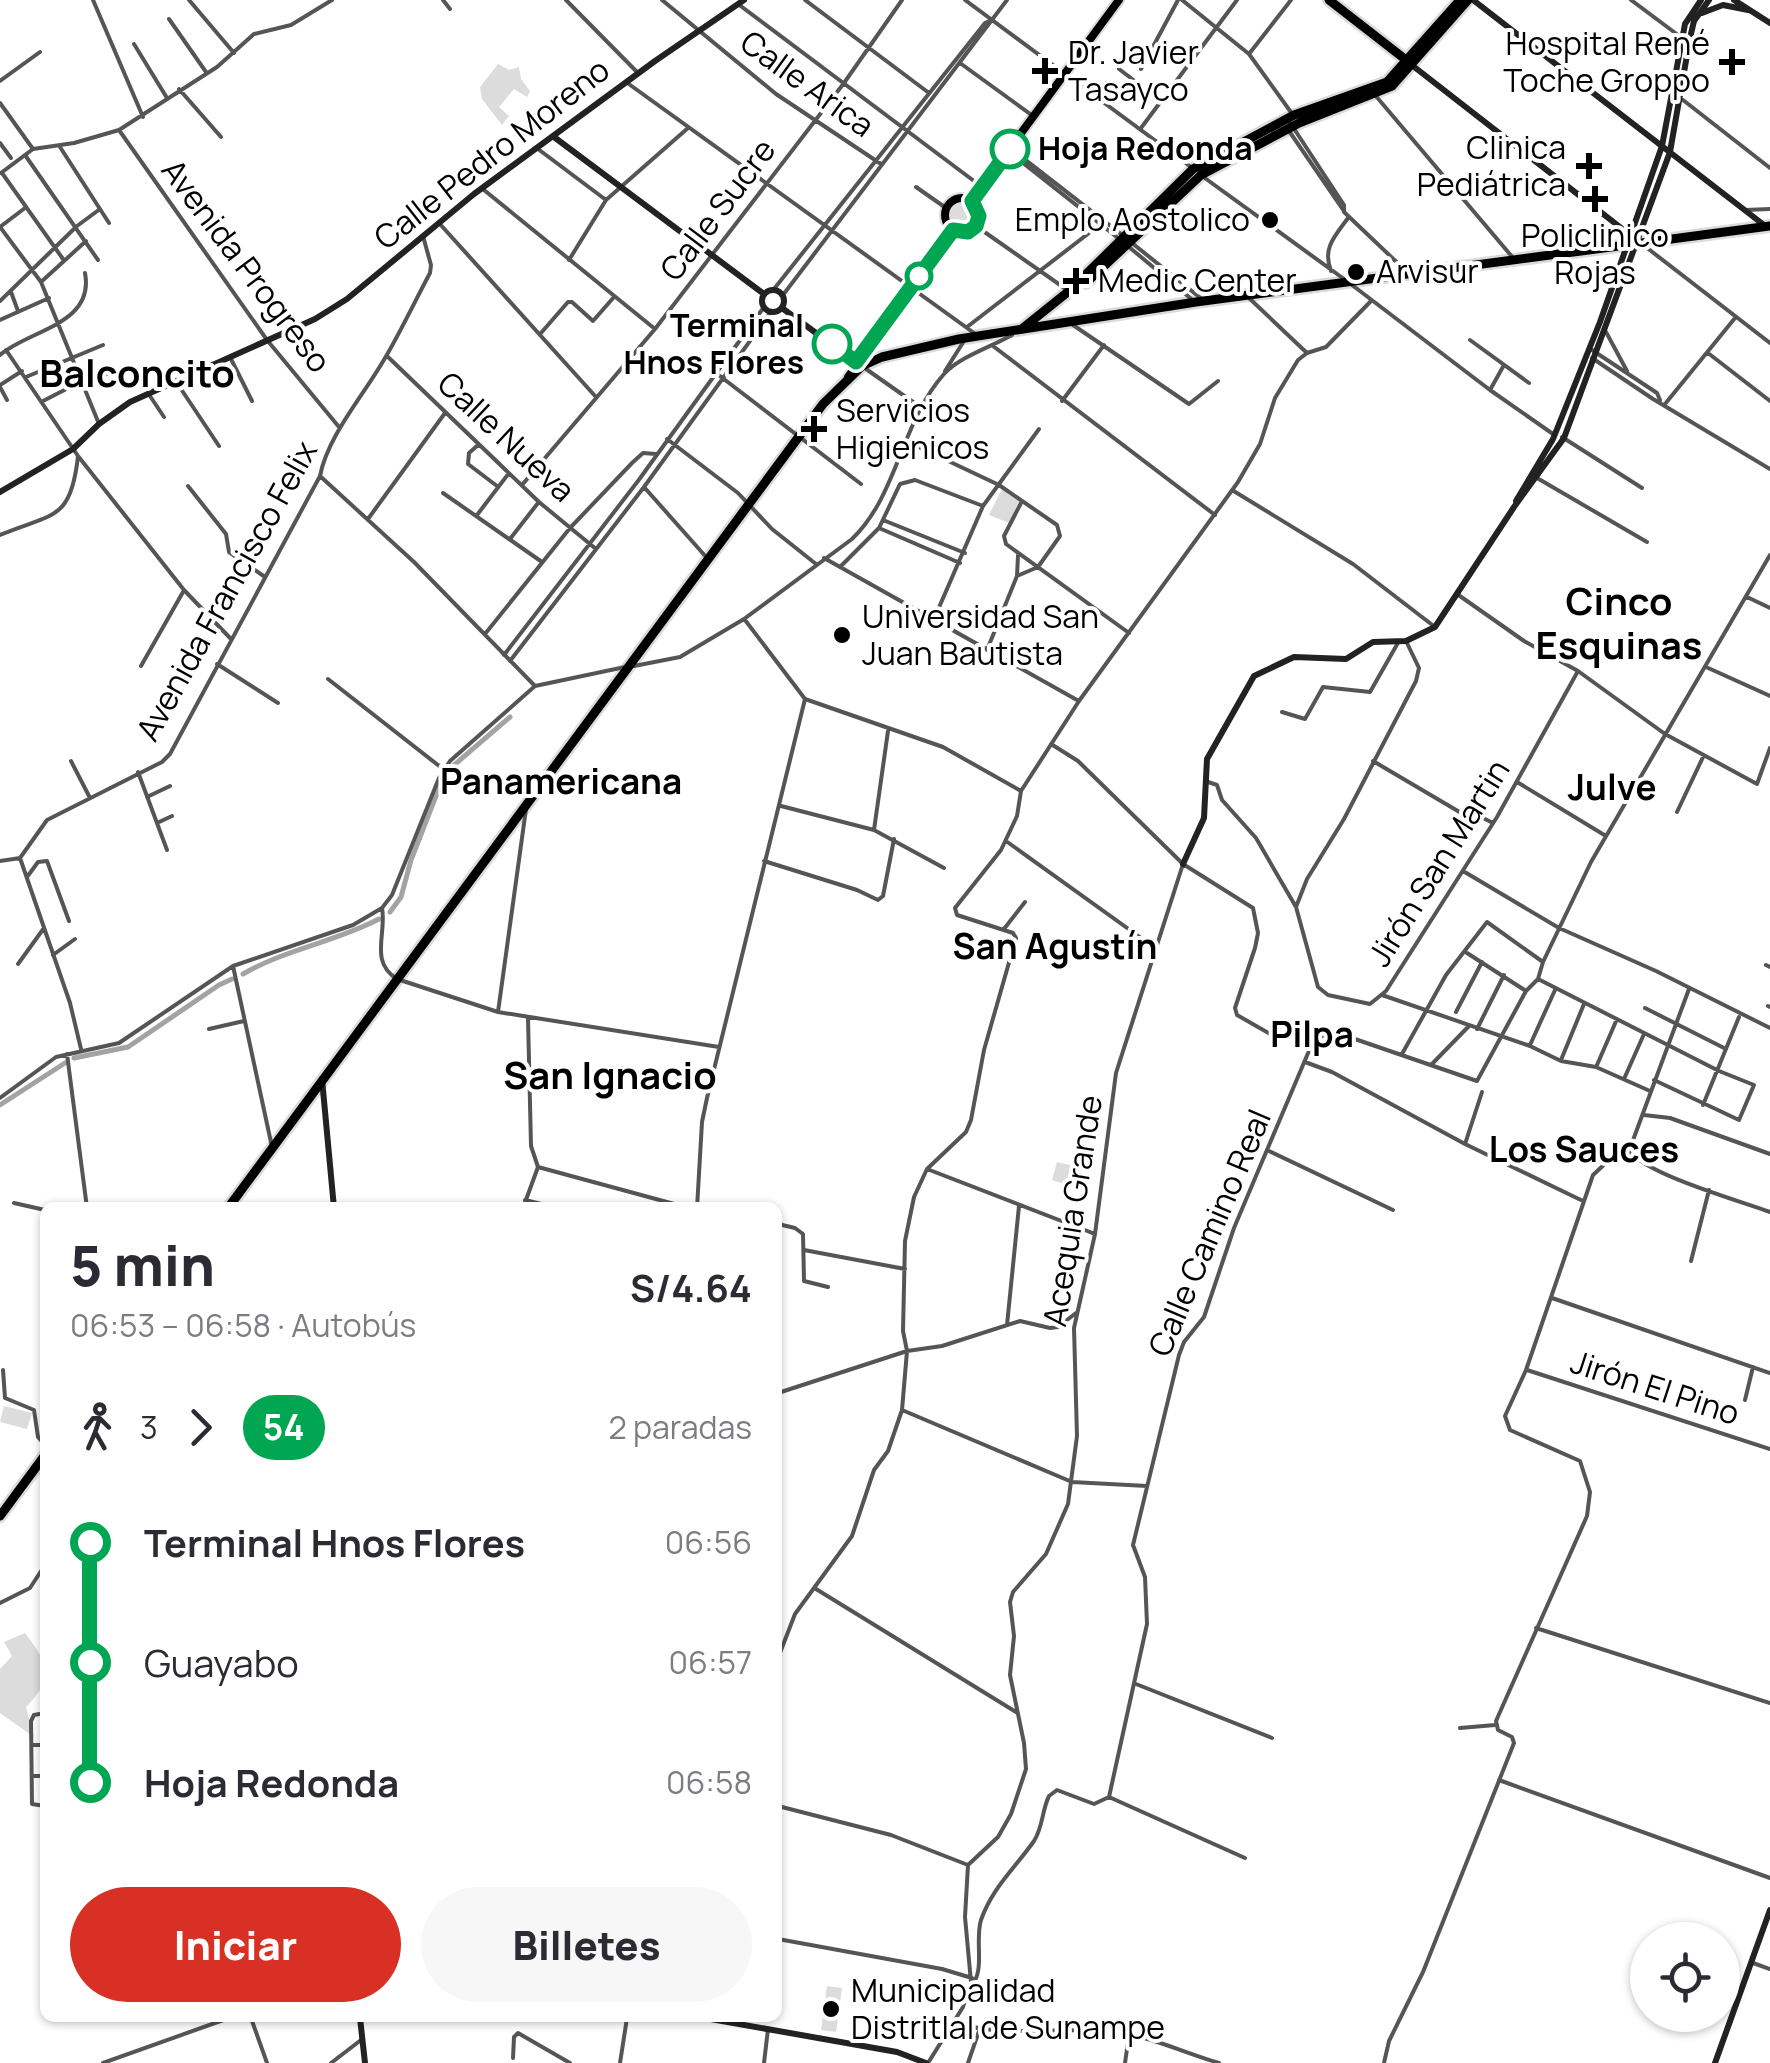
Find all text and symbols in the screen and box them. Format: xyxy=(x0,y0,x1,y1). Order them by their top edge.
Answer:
street label: Calle Arica xyxy=(732,20,883,147)
place label: Hospital René Toche Groppo xyxy=(1503,21,1710,102)
place label: Dr. Javier Tasayco xyxy=(1068,30,1199,111)
street label: Calle Pedro Moreno xyxy=(365,47,618,259)
marker: Hospital René Toche Groppo xyxy=(1719,49,1745,75)
marker: Dr. Javier Tasayco xyxy=(1032,58,1058,84)
place label: Clinica Pediátrica xyxy=(1417,125,1566,206)
place label: Hoja Redonda xyxy=(1038,126,1253,170)
street label: Calle Sucre xyxy=(649,129,785,289)
marker: Hoja Redonda xyxy=(991,130,1029,168)
street label: Avenida Progreso xyxy=(152,150,342,381)
marker: Clinica Pediátrica xyxy=(1576,153,1602,179)
marker: Policlinico Rojas xyxy=(1582,186,1608,212)
place label: Emplo Aostolico xyxy=(1015,197,1250,241)
marker: Emplo Aostolico xyxy=(1259,209,1281,231)
place label: Policlinico Rojas xyxy=(1521,213,1669,294)
place label: Arvisur xyxy=(1376,249,1479,293)
place label: Medic Center xyxy=(1098,258,1297,302)
marker: Arvisur xyxy=(1345,261,1367,283)
unlabelled marker xyxy=(906,263,932,289)
marker: Medic Center xyxy=(1063,268,1089,294)
place label: Terminal Hnos Flores xyxy=(624,303,804,384)
marker: Terminal Hnos Flores xyxy=(813,325,851,363)
district label: Balconcito xyxy=(39,346,235,398)
street label: Calle Nueva xyxy=(428,361,585,511)
place label: Servicios Higienicos xyxy=(836,388,989,469)
marker: Servicios Higienicos xyxy=(801,416,827,442)
street label: Avenida Francisco Felix xyxy=(125,433,327,748)
district label: Cinco Esquinas xyxy=(1536,574,1702,670)
place label: Universidad San Juan Bautista xyxy=(862,594,1099,675)
marker: Universidad San Juan Bautista xyxy=(831,624,853,646)
street label: Jirón San Martin xyxy=(1357,751,1519,974)
district label: Panamericana xyxy=(440,757,682,805)
district label: Julve xyxy=(1568,763,1656,811)
district label: San Agustín xyxy=(953,922,1157,970)
district label: Pilpa xyxy=(1270,1010,1354,1058)
district label: San Ignacio xyxy=(503,1048,717,1100)
street label: Acequia Grande xyxy=(1032,1092,1112,1330)
street label: Calle Camino Real xyxy=(1137,1102,1281,1363)
district label: Los Sauces xyxy=(1489,1125,1679,1173)
text: 5 min xyxy=(70,1227,215,1303)
text: S/4.64 xyxy=(630,1261,752,1313)
text: 06:53 – 06:58 · Autobús xyxy=(70,1303,416,1347)
street label: Jirón El Pino xyxy=(1565,1339,1745,1435)
icon: walk xyxy=(70,1400,125,1455)
icon: forward xyxy=(173,1400,228,1455)
text: 54 xyxy=(263,1403,305,1451)
text: 3 xyxy=(140,1405,158,1449)
text: 2 paradas xyxy=(608,1405,752,1449)
text: Terminal Hnos Flores xyxy=(144,1516,525,1568)
text: 06:56 xyxy=(665,1520,752,1564)
text: Guayabo xyxy=(144,1636,299,1688)
text: 06:57 xyxy=(669,1640,752,1684)
text: Hoja Redonda xyxy=(144,1756,399,1808)
text: 06:58 xyxy=(666,1760,752,1804)
button: Iniciar xyxy=(70,1887,401,2002)
button: Billetes xyxy=(421,1887,752,2002)
map controls xyxy=(1630,1922,1740,2032)
button: locate xyxy=(1630,1922,1740,2032)
place label: Municipalidad Distritlal de Sunampe xyxy=(851,1968,1165,2049)
marker: Municipalidad Distritlal de Sunampe xyxy=(820,1998,842,2020)

